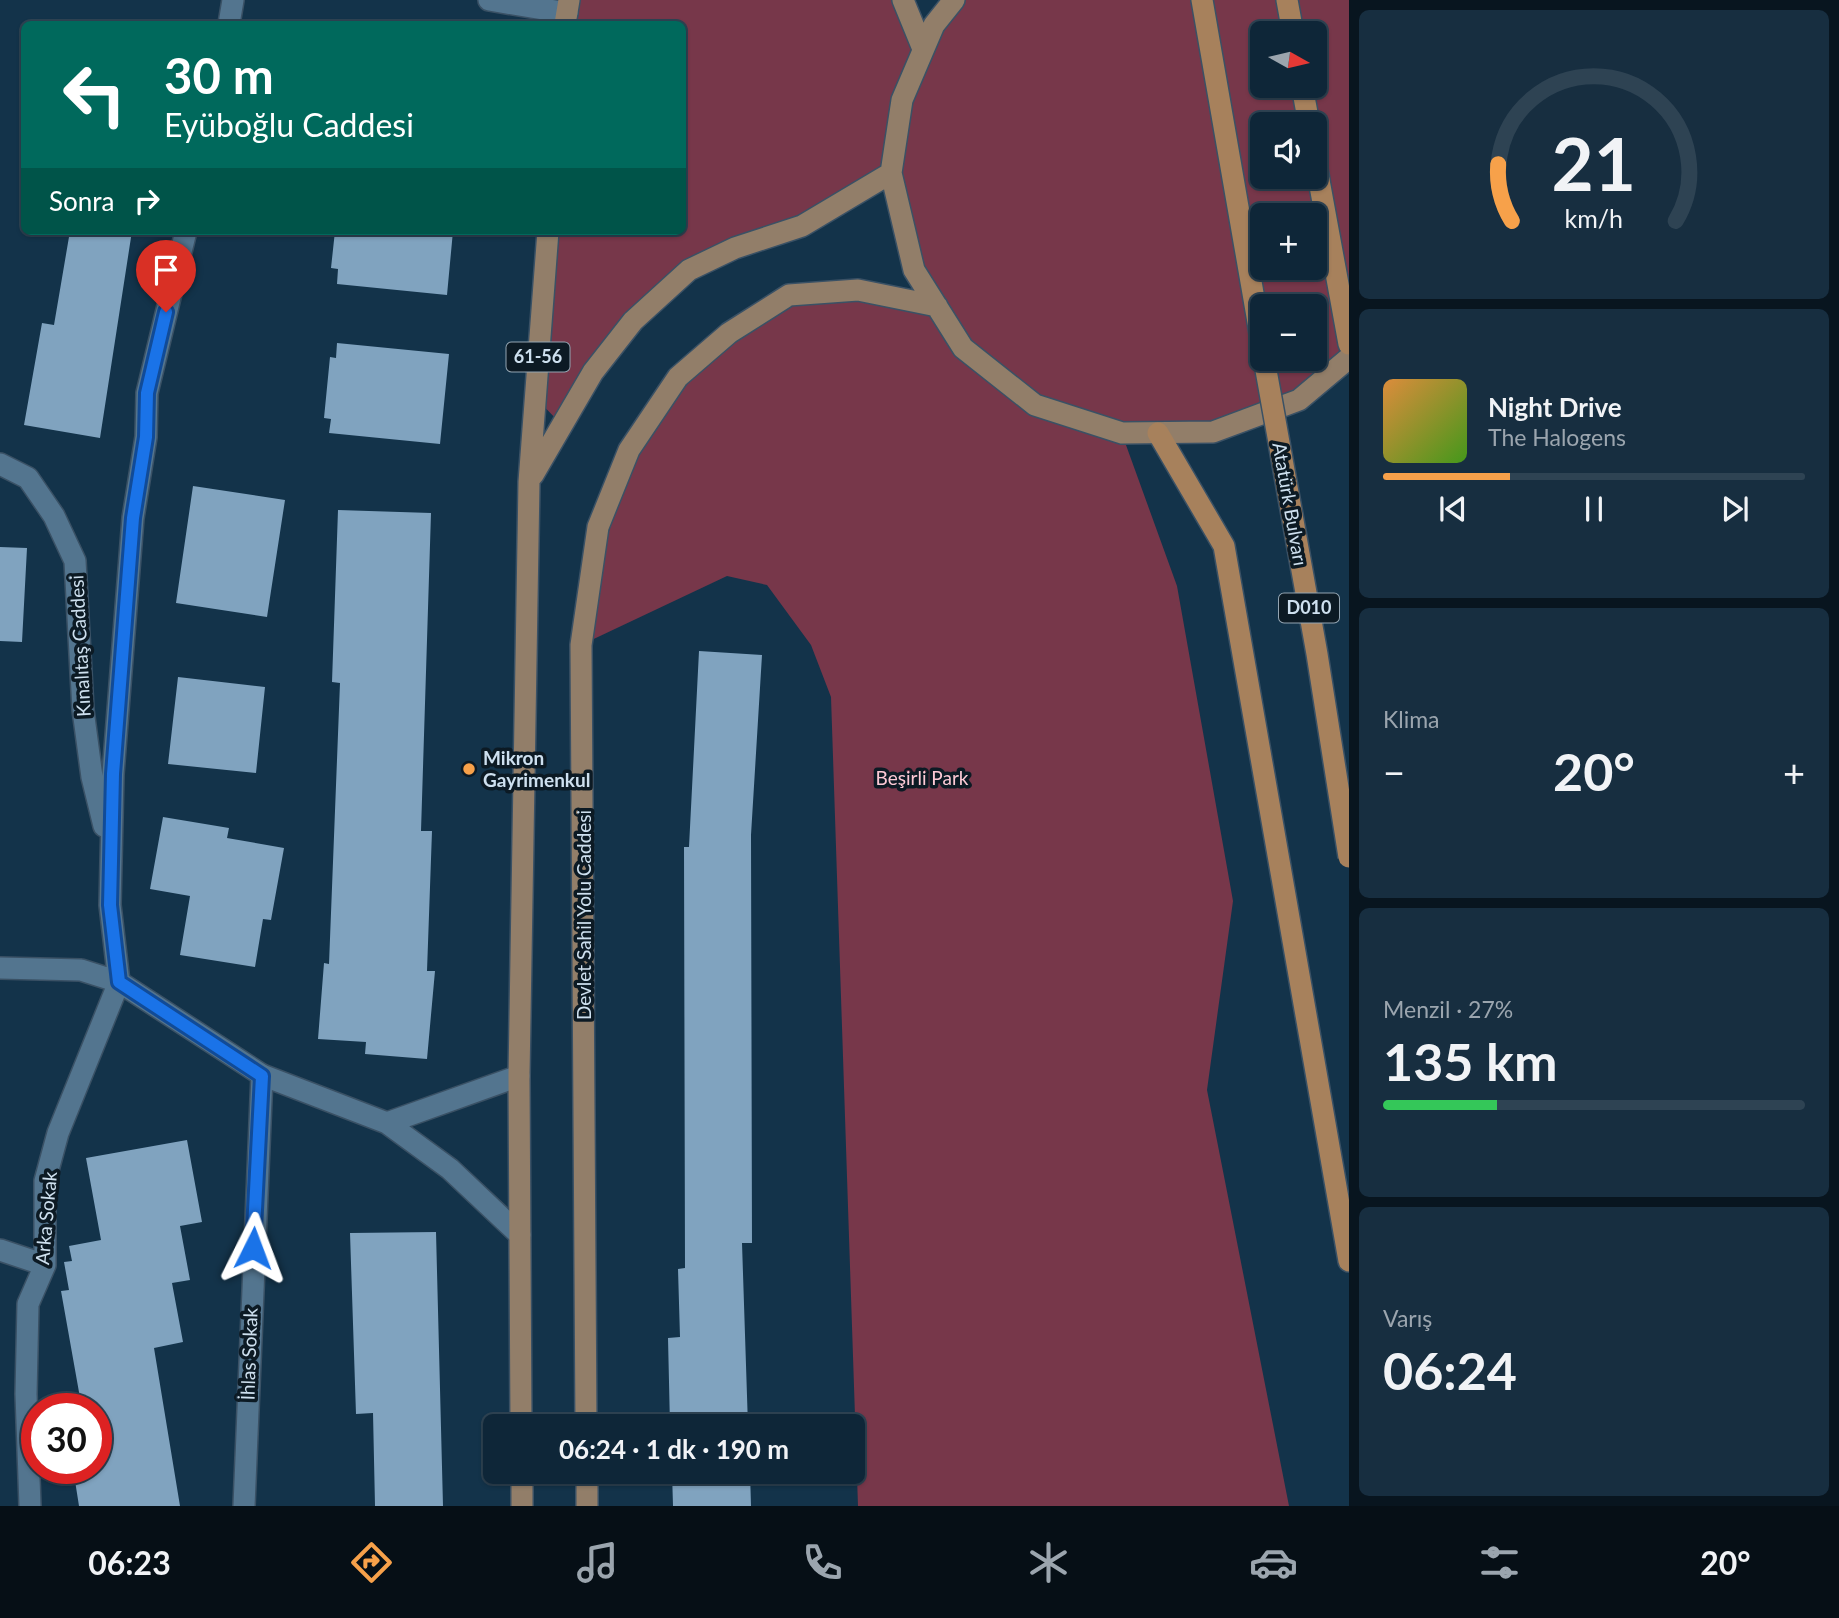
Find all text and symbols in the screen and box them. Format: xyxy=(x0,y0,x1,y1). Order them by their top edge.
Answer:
north arrow xyxy=(1250,21,1326,98)
map controls xyxy=(1250,21,1327,371)
text: 30 m xyxy=(164,46,274,104)
icon: left xyxy=(49,49,140,140)
text: Eyüboğlu Caddesi xyxy=(164,105,414,144)
button: sound xyxy=(1250,112,1327,189)
text: 21 xyxy=(1552,119,1636,207)
icon: right xyxy=(128,182,166,220)
text: Sonra xyxy=(49,185,114,217)
text: km/h xyxy=(1565,202,1623,232)
button: + xyxy=(1250,203,1327,280)
pin xyxy=(136,240,196,312)
icon: arrive xyxy=(147,251,185,289)
button: − xyxy=(1250,294,1327,371)
road number: 61-56 xyxy=(506,342,570,372)
text: Night Drive xyxy=(1488,391,1622,423)
text: The Halogens xyxy=(1488,423,1626,451)
street label: Atatürk Bulvarı xyxy=(1268,440,1313,567)
icon: previous xyxy=(1434,490,1472,528)
icon: pause xyxy=(1575,490,1613,528)
icon: next xyxy=(1716,490,1754,528)
street label: Kınalıtaş Caddesi xyxy=(64,575,95,717)
road number: D010 xyxy=(1279,594,1339,622)
text: Klima xyxy=(1383,705,1440,733)
text: 20° xyxy=(1553,740,1635,802)
place label: Mikron Gayrimenkul xyxy=(483,746,590,791)
text: − xyxy=(1383,749,1405,795)
text: + xyxy=(1783,749,1805,795)
marker: Mikron Gayrimenkul xyxy=(461,761,477,777)
park label: Beşirli Park xyxy=(876,766,969,789)
street label: Devlet Sahil Yolu Caddesi xyxy=(572,810,595,1020)
text: Menzil · 27% xyxy=(1383,995,1513,1023)
text: 135 km xyxy=(1383,1030,1557,1092)
street label: Arka Sokak xyxy=(30,1170,61,1266)
position arrow xyxy=(216,1211,290,1285)
text: Varış xyxy=(1383,1304,1432,1332)
street label: İhlas Sokak xyxy=(235,1307,262,1401)
text: 06:24 xyxy=(1383,1339,1517,1401)
speed limit sign: 30 xyxy=(21,1393,112,1484)
text: 06:24 · 1 dk · 190 m xyxy=(559,1433,789,1465)
icon: directions xyxy=(347,1538,396,1587)
icon: music xyxy=(573,1538,622,1587)
icon: phone xyxy=(798,1538,847,1587)
icon: climate xyxy=(1024,1538,1073,1587)
icon: car xyxy=(1249,1538,1298,1587)
icon: filters xyxy=(1475,1538,1524,1587)
text: 06:23 xyxy=(88,1543,171,1582)
text: 20° xyxy=(1700,1543,1751,1582)

